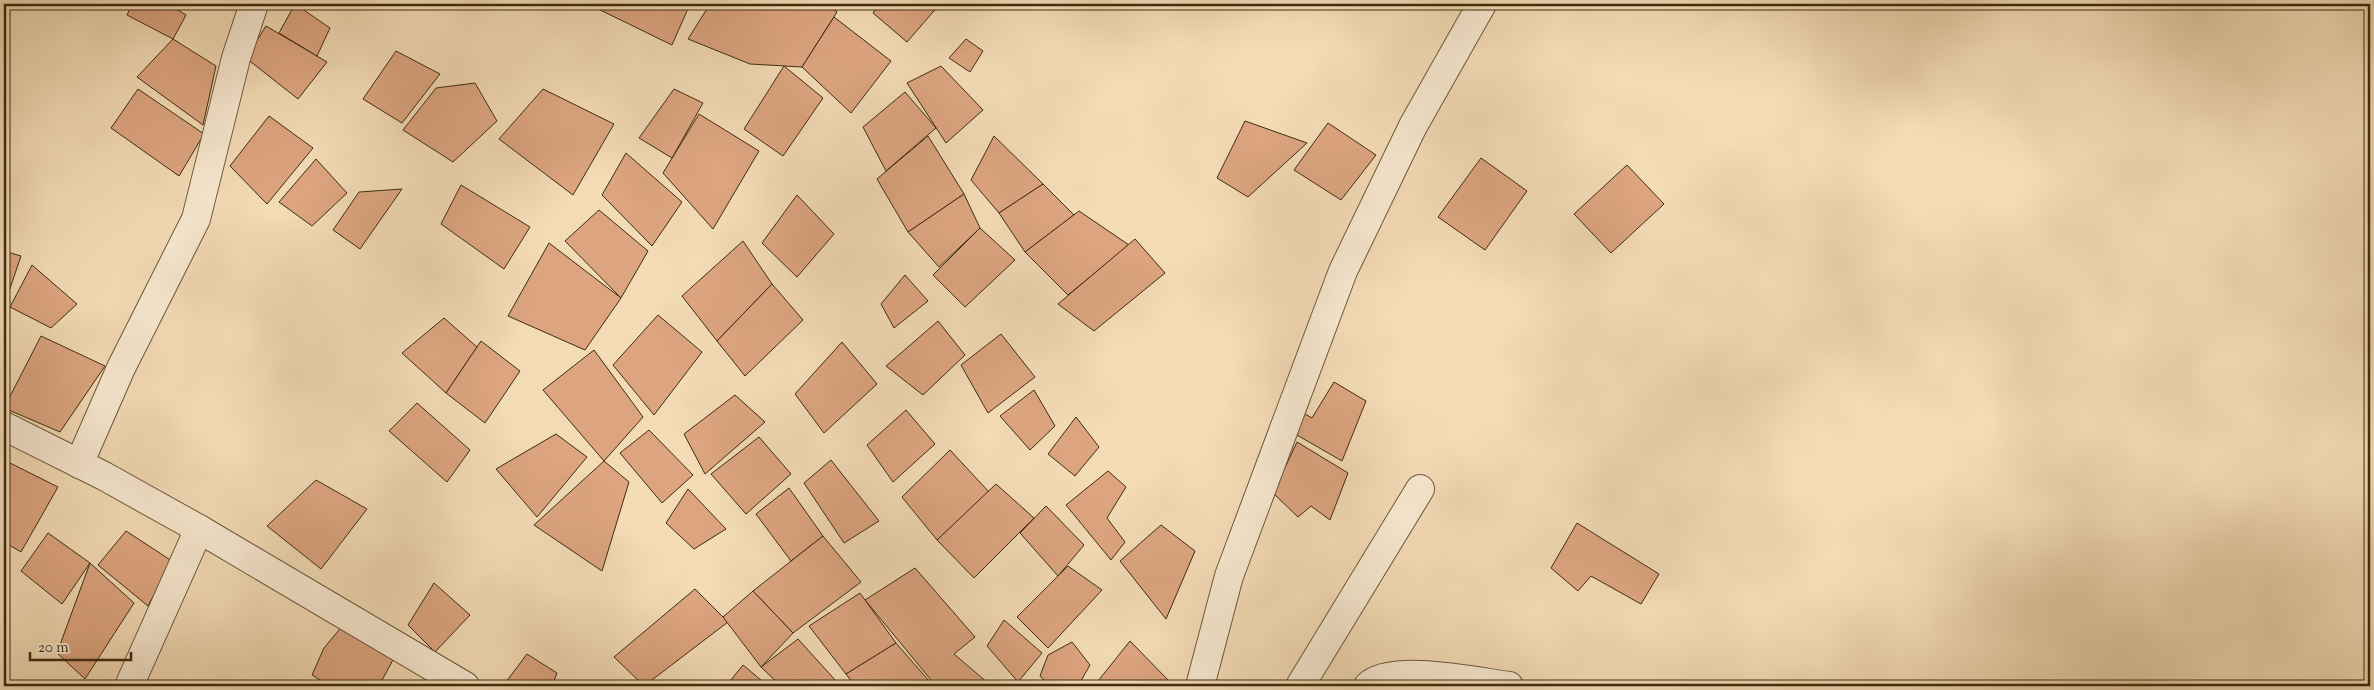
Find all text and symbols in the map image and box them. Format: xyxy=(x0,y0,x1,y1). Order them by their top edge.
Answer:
scale bar xyxy=(30,630,131,662)
text: 20 m xyxy=(38,638,69,659)

